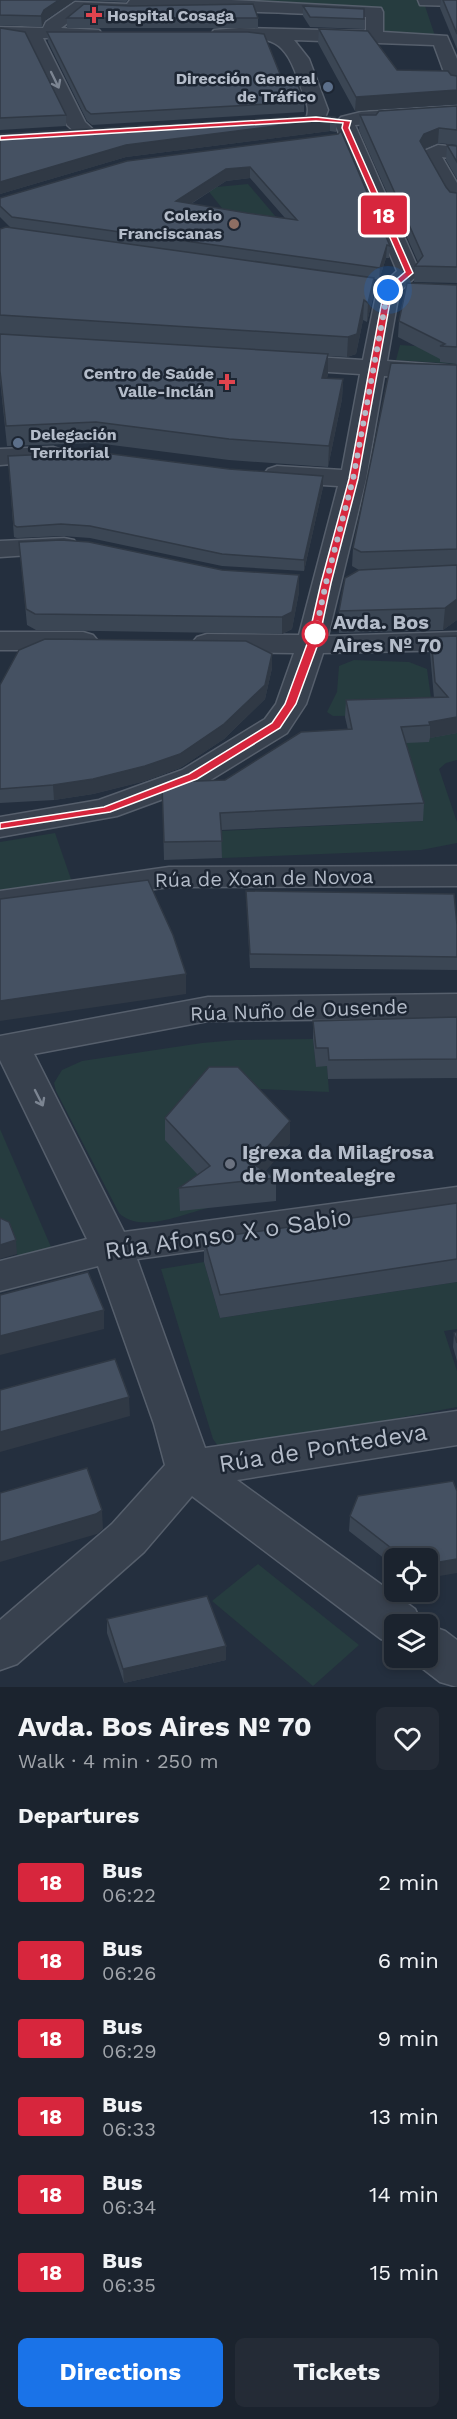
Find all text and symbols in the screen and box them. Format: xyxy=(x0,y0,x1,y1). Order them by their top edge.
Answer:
marker: Hospital Cosaga xyxy=(85,6,103,24)
place label: Hospital Cosaga xyxy=(107,6,235,25)
place label: Dirección General de Tráfico xyxy=(176,69,317,106)
one-way arrow xyxy=(50,71,61,89)
marker: Dirección General de Tráfico xyxy=(321,80,335,94)
line badge: 18 xyxy=(357,196,411,234)
text: 18 xyxy=(373,203,395,228)
place label: Colexio Franciscanas xyxy=(118,206,222,243)
marker: Colexio Franciscanas xyxy=(227,217,241,231)
your location xyxy=(373,275,403,305)
place label: Centro de Saúde Valle-Inclán xyxy=(83,364,214,401)
marker: Centro de Saúde Valle-Inclán xyxy=(218,373,236,391)
place label: Delegación Territorial xyxy=(30,425,117,462)
marker: Delegación Territorial xyxy=(11,436,25,450)
place label: Avda. Bos Aires Nº 70 xyxy=(333,610,442,657)
marker: Avda. Bos Aires Nº 70 xyxy=(302,621,328,647)
street label: Rúa de Xoan de Novoa xyxy=(154,864,374,892)
street label: Rúa Nuño de Ousende xyxy=(190,994,408,1026)
one-way arrow xyxy=(34,1089,45,1107)
place label: Igrexa da Milagrosa de Montealegre xyxy=(242,1140,434,1187)
marker: Igrexa da Milagrosa de Montealegre xyxy=(223,1157,237,1171)
street label: Rúa Afonso X o Sabio xyxy=(103,1203,353,1265)
street label: Rúa de Pontedeva xyxy=(217,1418,429,1478)
map controls xyxy=(384,1548,438,1668)
button: locate xyxy=(384,1548,438,1602)
button: layers xyxy=(384,1614,438,1668)
button: heart xyxy=(376,1707,439,1770)
text: Avda. Bos Aires Nº 70 xyxy=(18,1710,312,1743)
text: Walk · 4 min · 250 m xyxy=(18,1749,219,1773)
text: Departures xyxy=(18,1803,139,1828)
text: Bus xyxy=(102,1858,142,1883)
text: 18 xyxy=(40,1870,62,1895)
text: 2 min xyxy=(378,1870,439,1895)
text: 06:22 xyxy=(102,1883,156,1907)
text: Bus xyxy=(102,1936,142,1961)
text: 18 xyxy=(40,1948,62,1973)
text: 6 min xyxy=(378,1948,439,1973)
text: 06:26 xyxy=(102,1961,156,1985)
text: Bus xyxy=(102,2014,142,2039)
text: 18 xyxy=(40,2026,62,2051)
text: 9 min xyxy=(377,2026,439,2051)
text: 06:29 xyxy=(102,2039,157,2063)
text: Bus xyxy=(102,2092,142,2117)
text: 18 xyxy=(40,2104,62,2129)
text: 13 min xyxy=(370,2104,439,2129)
text: 06:33 xyxy=(102,2117,156,2141)
text: Bus xyxy=(102,2170,142,2195)
text: 18 xyxy=(40,2182,62,2207)
text: 14 min xyxy=(369,2182,439,2207)
text: 06:34 xyxy=(102,2195,156,2219)
text: Bus xyxy=(102,2248,142,2273)
text: 18 xyxy=(40,2260,62,2285)
text: 15 min xyxy=(370,2260,439,2285)
text: 06:35 xyxy=(102,2273,156,2297)
button: Directions xyxy=(18,2338,223,2407)
button: Tickets xyxy=(235,2338,439,2407)

